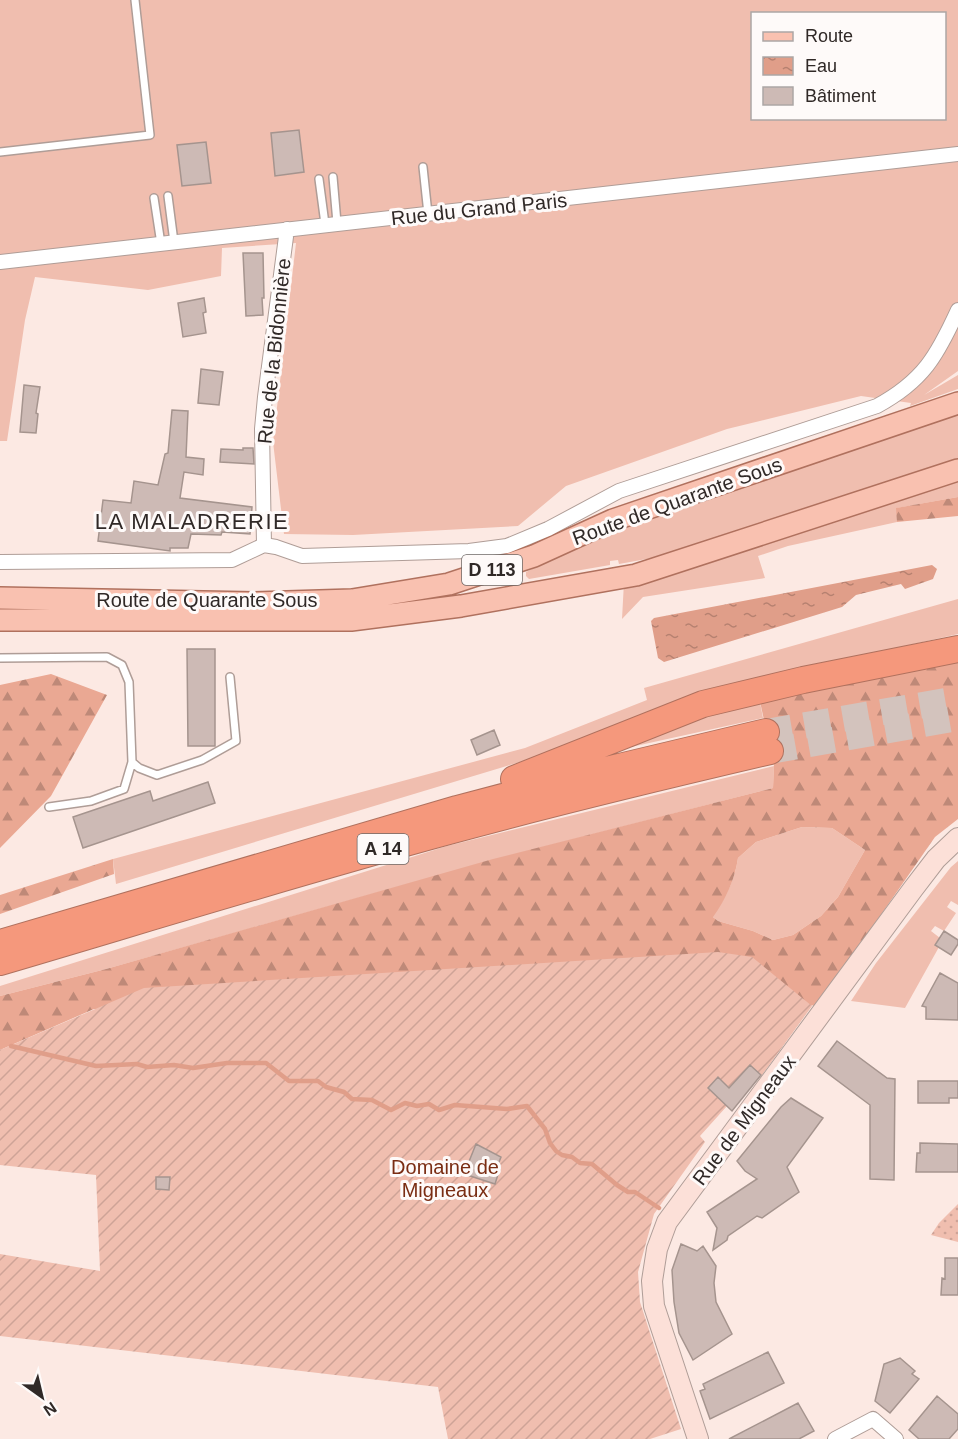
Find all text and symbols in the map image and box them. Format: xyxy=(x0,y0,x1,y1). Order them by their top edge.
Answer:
legend xyxy=(751,12,946,120)
text: Route xyxy=(805,26,853,46)
text: Eau xyxy=(805,56,837,76)
text: Bâtiment xyxy=(805,86,876,106)
street label: Rue du Grand Paris xyxy=(390,189,568,229)
street label: Rue de la Bidonnière xyxy=(253,257,295,445)
street label: Route de Quarante Sous xyxy=(569,453,785,549)
district label: LA MALADRERIE xyxy=(95,509,289,534)
road number: D 113 xyxy=(462,555,522,585)
street label: Route de Quarante Sous xyxy=(96,589,318,611)
road number: A 14 xyxy=(358,834,409,864)
street label: Rue de Migneaux xyxy=(688,1051,800,1189)
park label: Domaine de Migneaux xyxy=(391,1156,499,1201)
north arrow xyxy=(12,1367,72,1427)
text: N xyxy=(41,1399,60,1419)

